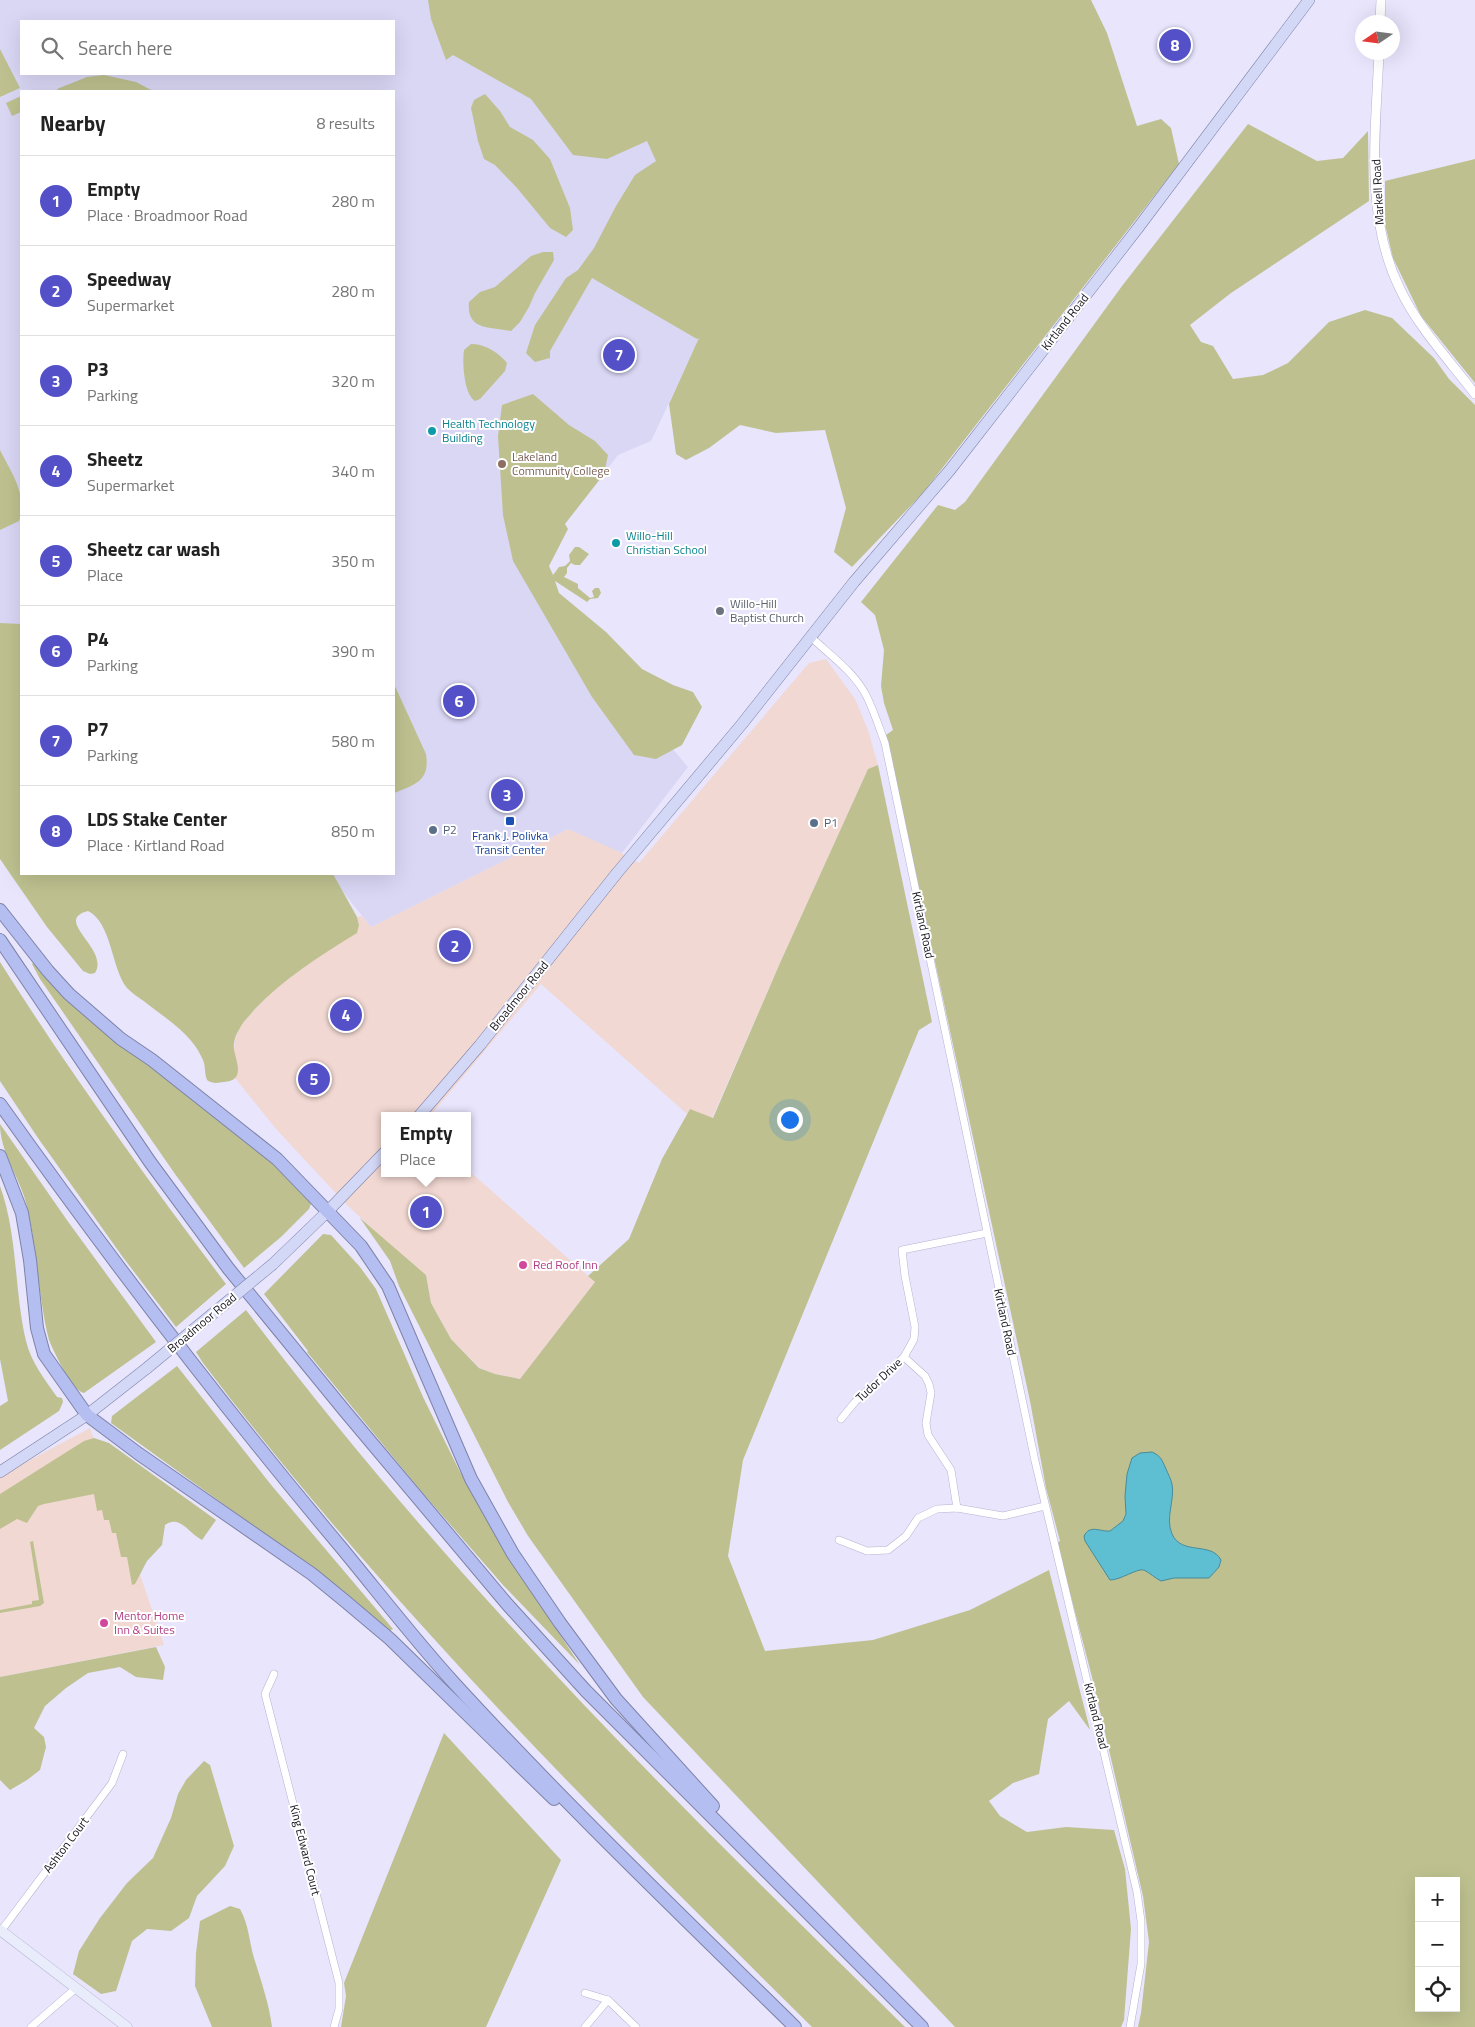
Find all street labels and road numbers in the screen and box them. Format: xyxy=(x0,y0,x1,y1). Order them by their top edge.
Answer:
street label: Markell Road xyxy=(1366,159,1389,226)
street label: Kirtland Road xyxy=(1036,289,1093,354)
street label: Kirtland Road xyxy=(907,890,940,960)
street label: Broadmoor Road xyxy=(484,956,553,1035)
street label: Kirtland Road xyxy=(989,1287,1022,1357)
street label: Broadmoor Road xyxy=(163,1288,241,1357)
street label: Tudor Drive xyxy=(851,1353,906,1406)
street label: Kirtland Road xyxy=(1079,1681,1114,1751)
street label: King Edward Court xyxy=(285,1802,326,1898)
street label: Ashton Court xyxy=(38,1812,94,1877)

